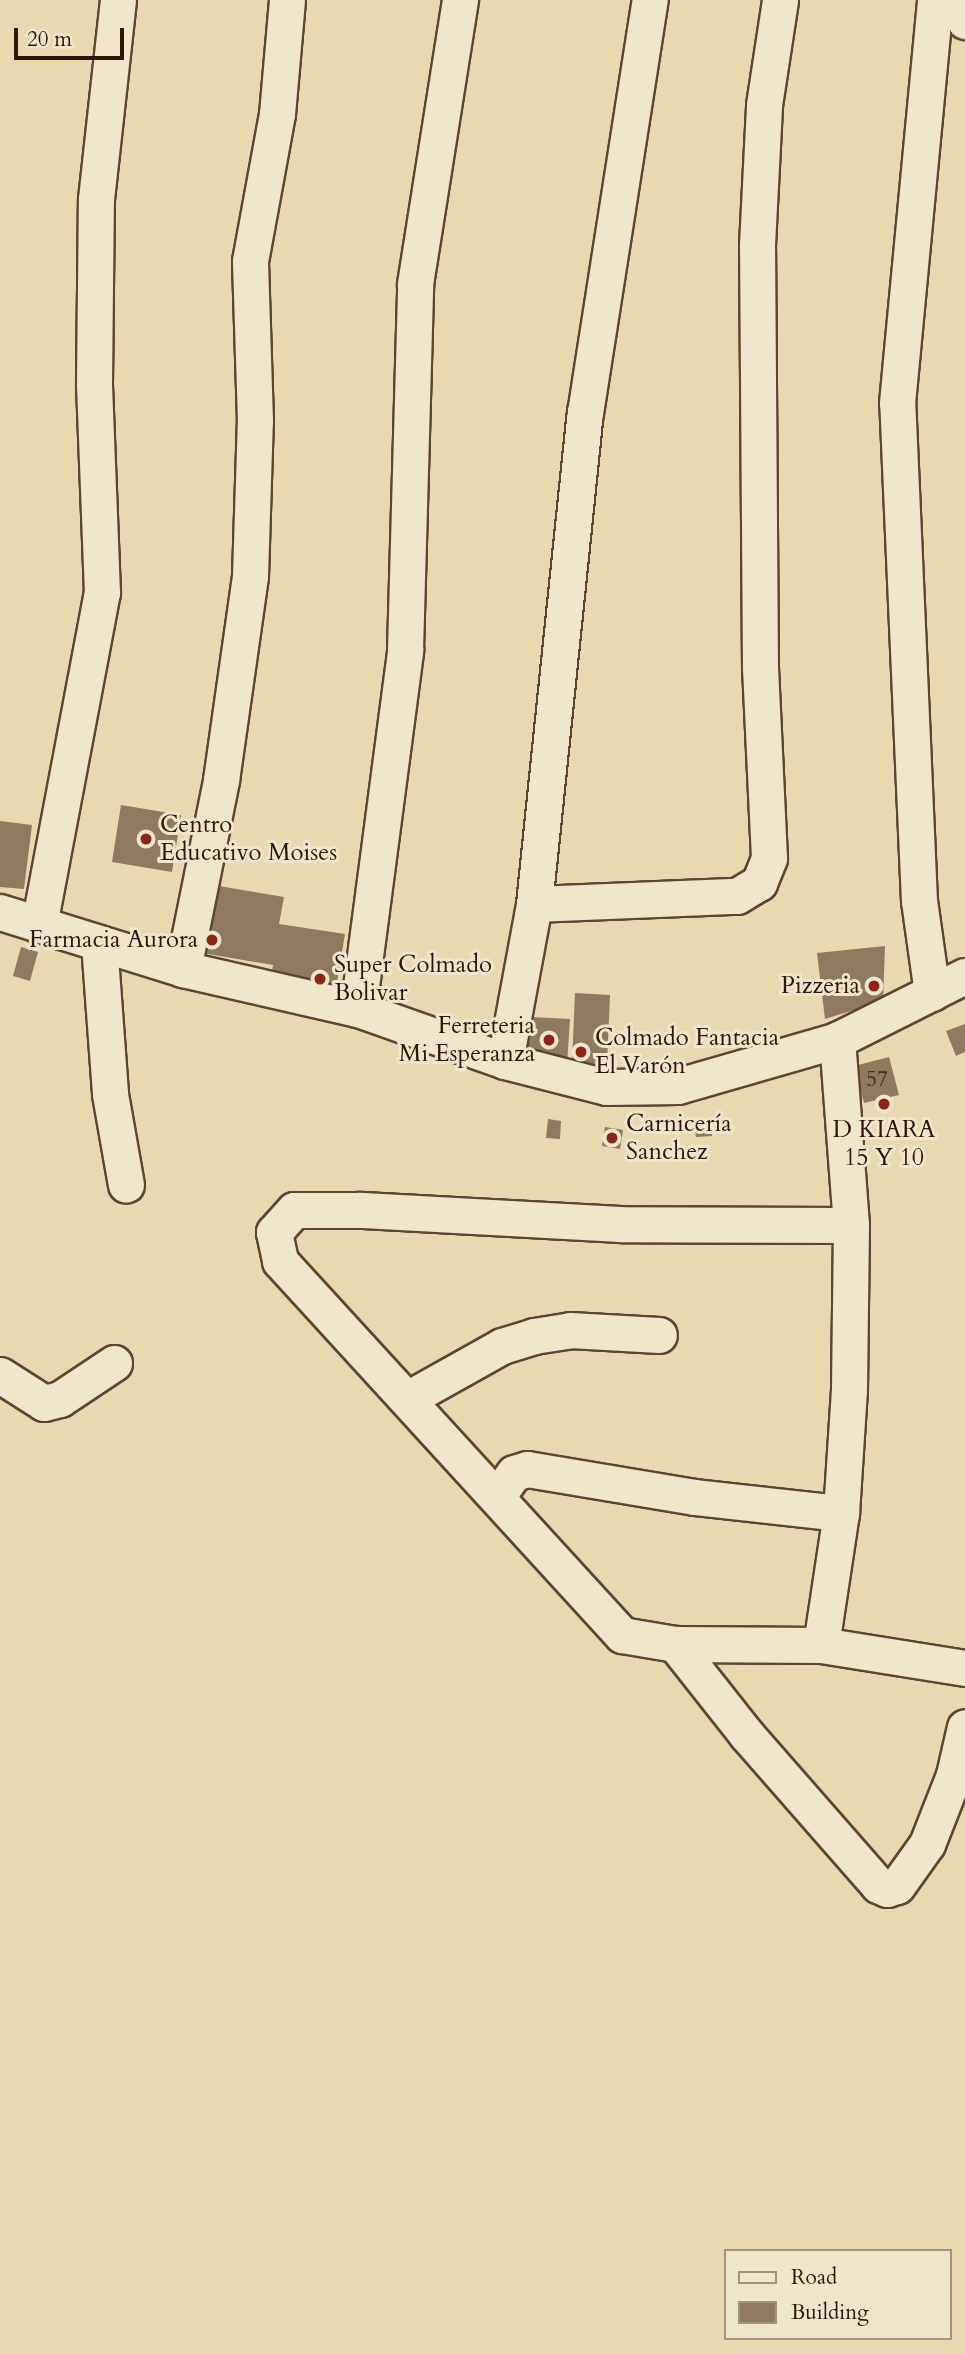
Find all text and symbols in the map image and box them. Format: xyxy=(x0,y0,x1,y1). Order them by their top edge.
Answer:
scale bar xyxy=(18,14,128,58)
text: 20 m xyxy=(27,25,72,54)
place label: Centro Educativo Moises xyxy=(160,811,337,867)
marker: Centro Educativo Moises xyxy=(138,831,154,847)
place label: Farmacia Aurora xyxy=(29,926,198,954)
marker: Farmacia Aurora xyxy=(204,932,220,948)
place label: Super Colmado Bolivar xyxy=(334,951,492,1007)
marker: Super Colmado Bolivar xyxy=(312,971,328,987)
place label: Pizzeria xyxy=(781,972,860,1000)
marker: Pizzeria xyxy=(866,978,882,994)
place label: Ferreteria Mi Esperanza xyxy=(399,1012,535,1068)
place label: Colmado Fantacia El Varón xyxy=(595,1024,779,1080)
marker: Ferreteria Mi Esperanza xyxy=(541,1032,557,1048)
marker: Colmado Fantacia El Varón xyxy=(573,1044,589,1060)
house number: 57 xyxy=(866,1067,888,1093)
marker: D KIARA 15 Y 10 xyxy=(876,1096,892,1112)
place label: Carnicería Sanchez xyxy=(626,1110,732,1166)
place label: D KIARA 15 Y 10 xyxy=(833,1116,935,1172)
marker: Carnicería Sanchez xyxy=(604,1130,620,1146)
legend xyxy=(724,2249,951,2340)
text: Road xyxy=(791,2263,837,2292)
text: Building xyxy=(791,2298,869,2327)

